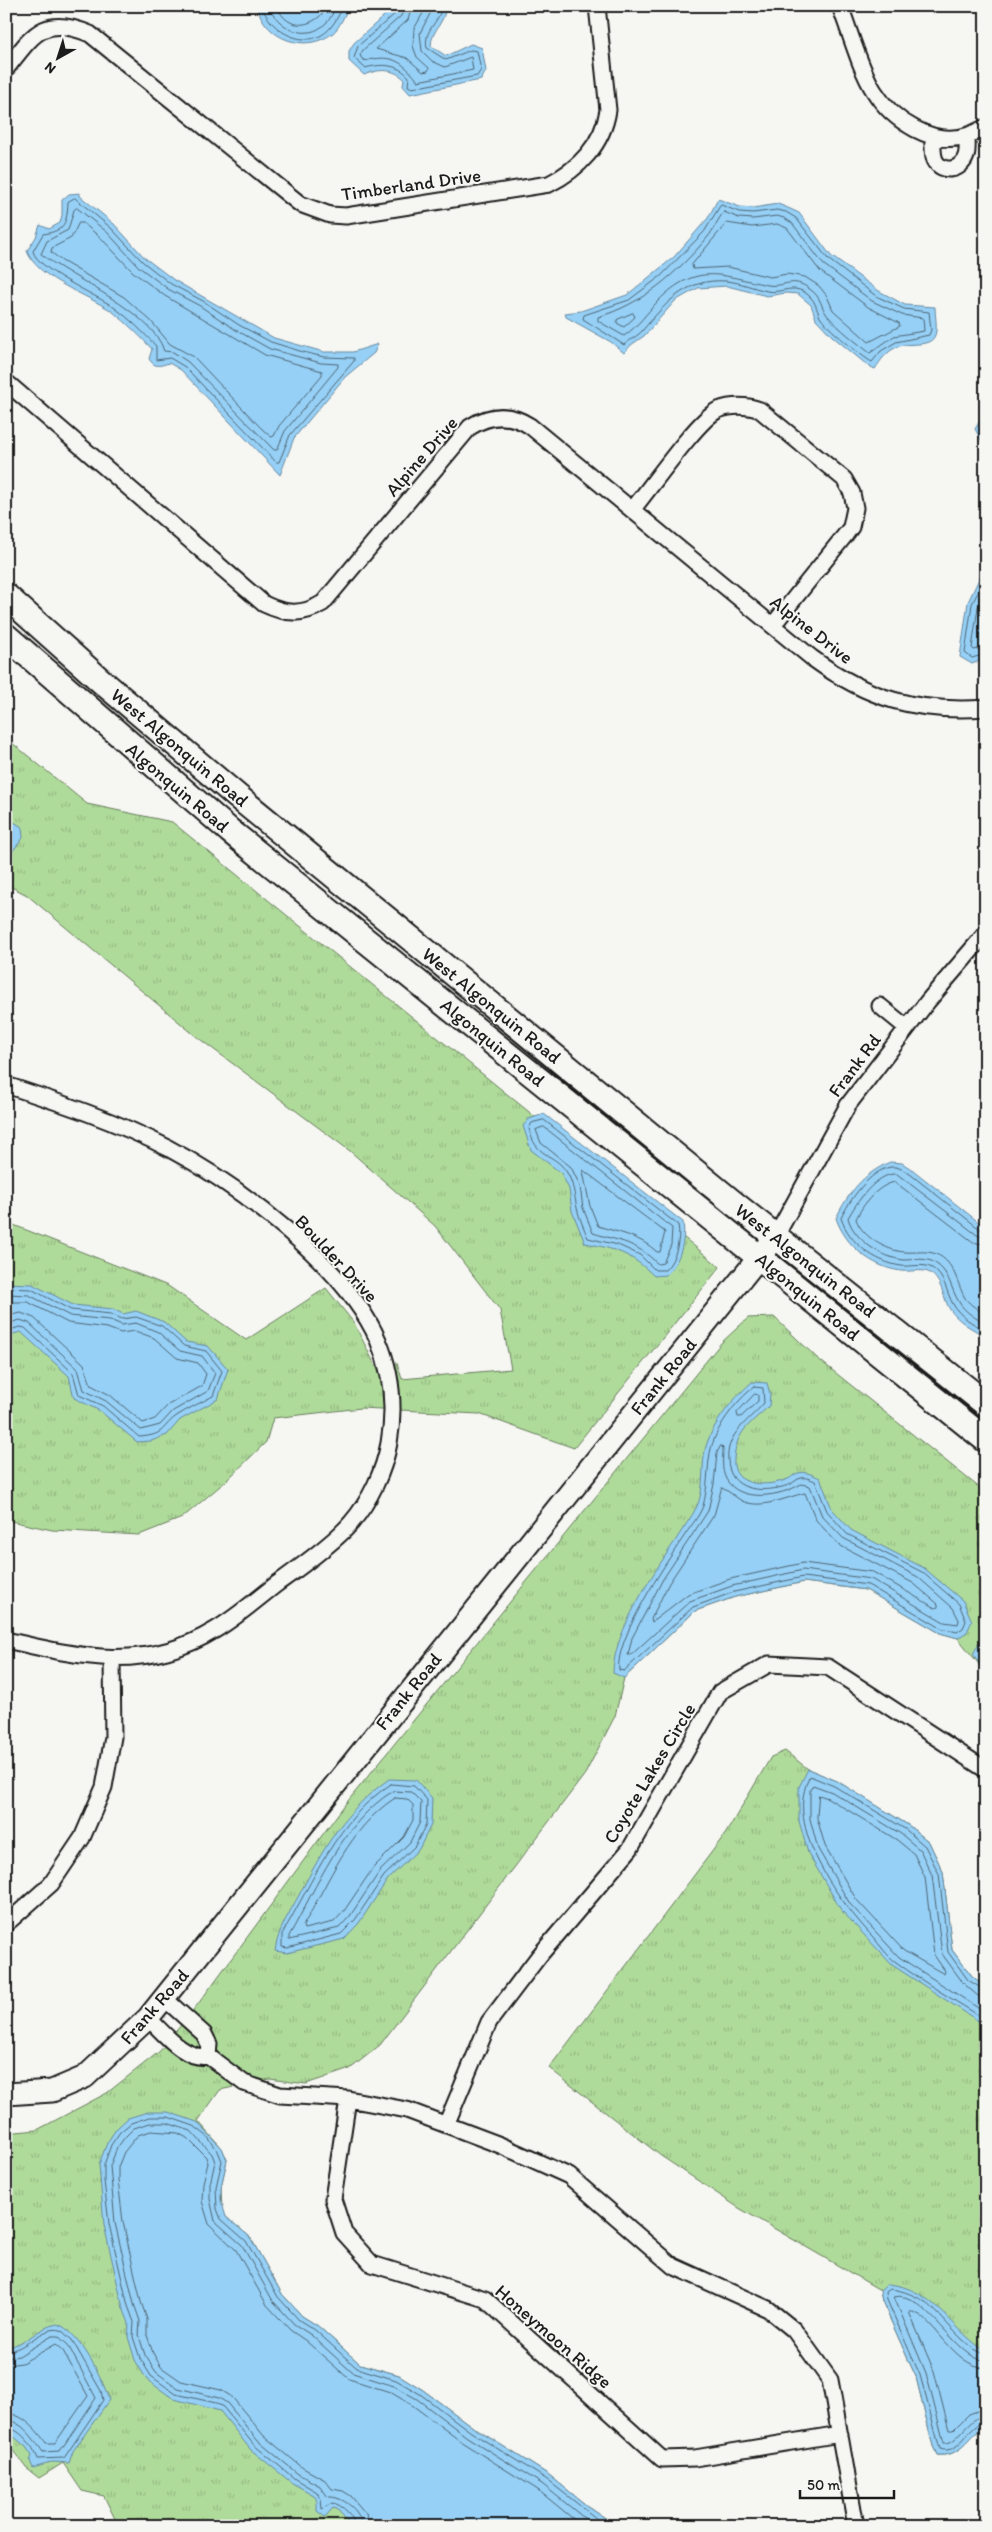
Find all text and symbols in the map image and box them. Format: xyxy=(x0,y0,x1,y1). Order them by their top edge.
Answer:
north arrow xyxy=(32,32,82,82)
text: N xyxy=(41,58,59,77)
street label: Timberland Drive xyxy=(340,163,482,206)
street label: Alpine Drive xyxy=(380,412,462,501)
street label: Alpine Drive xyxy=(766,590,858,669)
street label: West Algonquin Road xyxy=(107,683,253,811)
street label: Algonquin Road xyxy=(122,737,234,837)
street label: West Algonquin Road xyxy=(418,942,566,1068)
street label: Algonquin Road xyxy=(436,993,550,1091)
street label: Frank Rd xyxy=(823,1029,886,1102)
street label: West Algonquin Road xyxy=(731,1198,881,1322)
street label: Boulder Drive xyxy=(290,1210,383,1307)
street label: Algonquin Road xyxy=(751,1247,865,1345)
street label: Frank Road xyxy=(625,1333,702,1420)
street label: Frank Road xyxy=(370,1648,447,1735)
street label: Coyote Lakes Circle xyxy=(598,1699,700,1848)
street label: Frank Road xyxy=(115,1963,194,2049)
street label: Honeymoon Ridge xyxy=(491,2279,617,2393)
scale bar xyxy=(800,2467,893,2499)
text: 50 m xyxy=(807,2476,840,2494)

